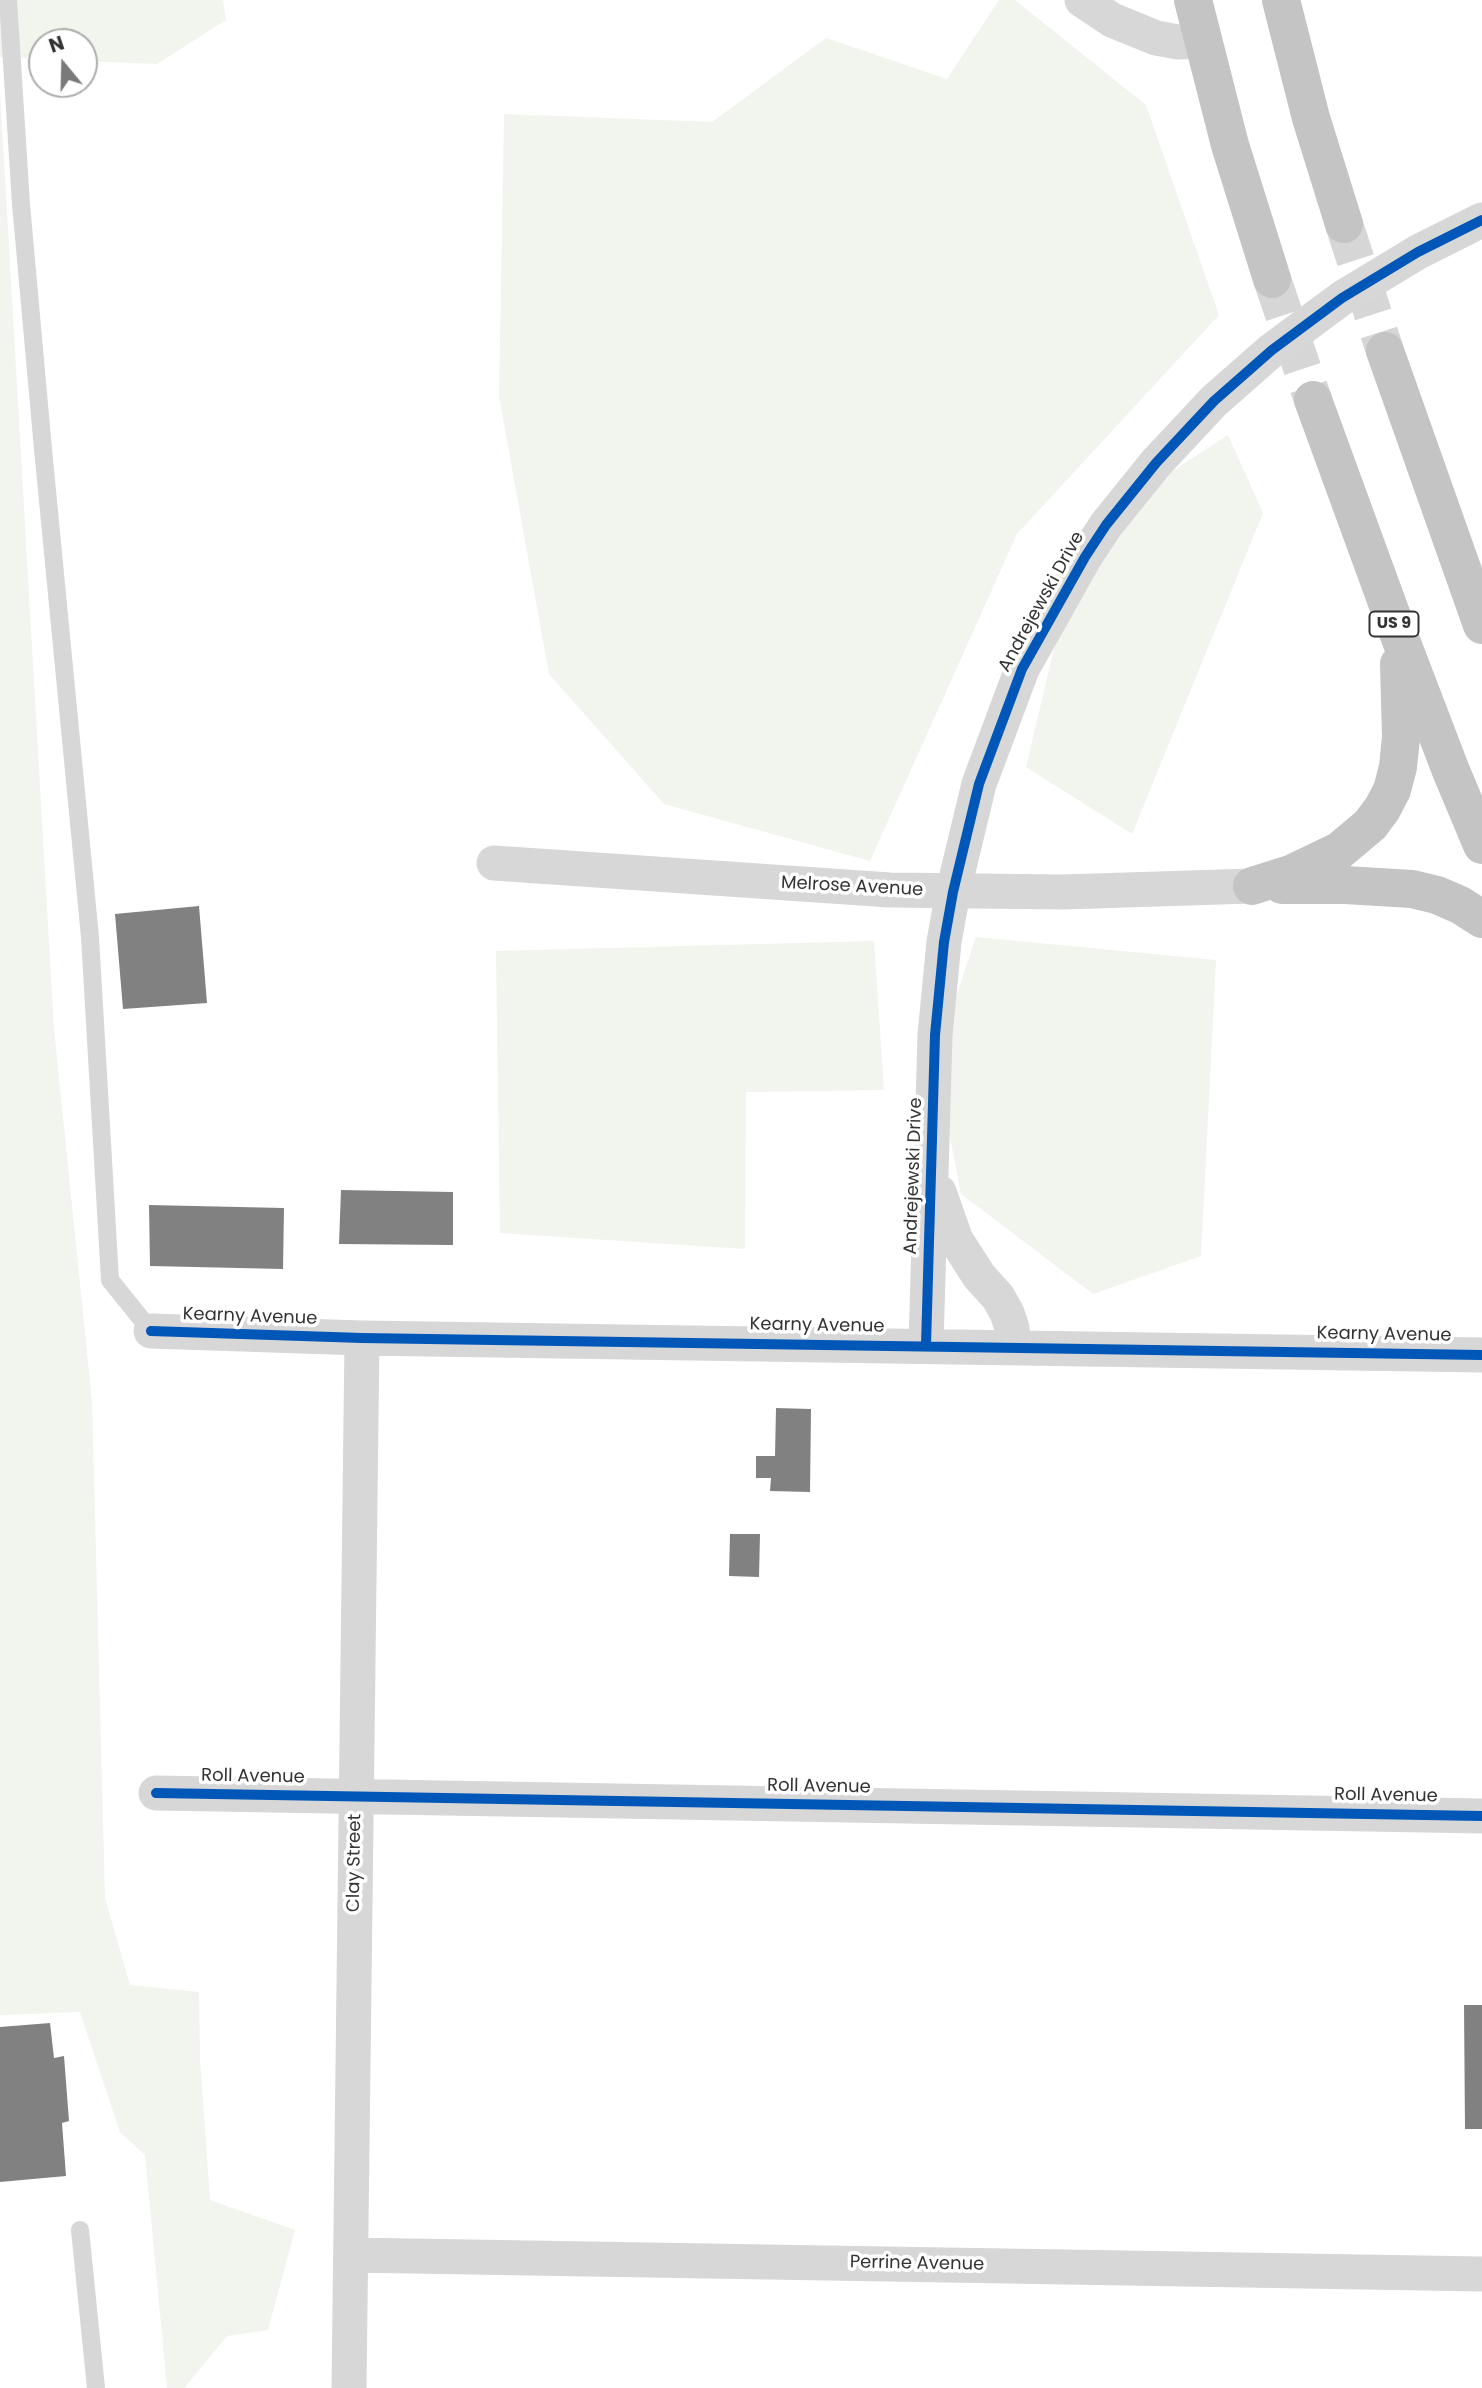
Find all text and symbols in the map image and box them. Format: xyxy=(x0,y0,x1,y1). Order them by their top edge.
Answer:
north arrow xyxy=(28,28,98,98)
text: N xyxy=(45,29,68,60)
street label: Andrejewski Drive xyxy=(994,528,1090,676)
road number: US 9 xyxy=(1370,611,1418,636)
street label: Melrose Avenue xyxy=(780,872,924,902)
street label: Andrejewski Drive xyxy=(900,1097,928,1255)
street label: Kearny Avenue xyxy=(182,1304,318,1330)
street label: Kearny Avenue xyxy=(749,1314,885,1338)
street label: Kearny Avenue xyxy=(1316,1323,1452,1347)
street label: Roll Avenue xyxy=(201,1765,305,1789)
street label: Roll Avenue xyxy=(767,1775,871,1799)
street label: Roll Avenue xyxy=(1334,1784,1438,1808)
street label: Clay Street xyxy=(343,1814,367,1912)
street label: Perrine Avenue xyxy=(850,2252,984,2276)

